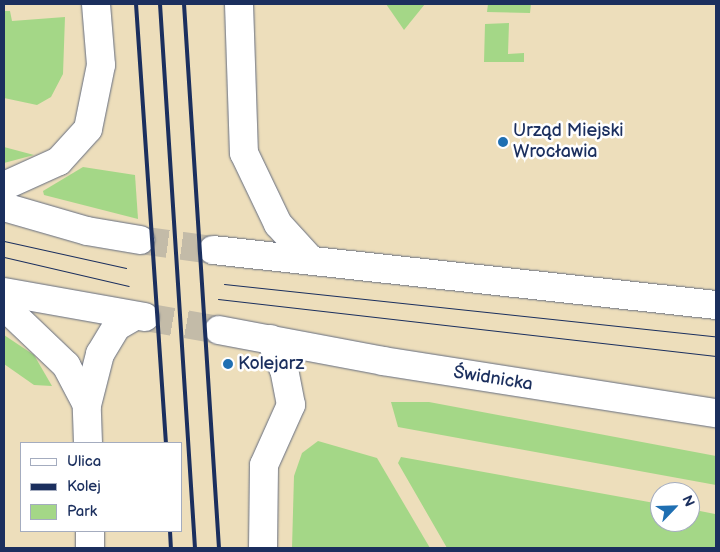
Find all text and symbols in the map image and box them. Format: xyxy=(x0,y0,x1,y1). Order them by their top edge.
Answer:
place label: Urząd Miejski Wrocławia xyxy=(513,121,623,163)
marker: Urząd Miejski Wrocławia xyxy=(497,136,509,148)
place label: Kolejarz xyxy=(238,353,304,375)
marker: Kolejarz xyxy=(222,358,234,370)
street label: Świdnicka xyxy=(452,362,534,396)
legend xyxy=(20,442,182,532)
text: Ulica xyxy=(67,452,101,471)
text: Kolej xyxy=(67,477,101,496)
north arrow xyxy=(650,482,700,532)
text: N xyxy=(678,493,698,509)
text: Park xyxy=(67,502,97,521)

